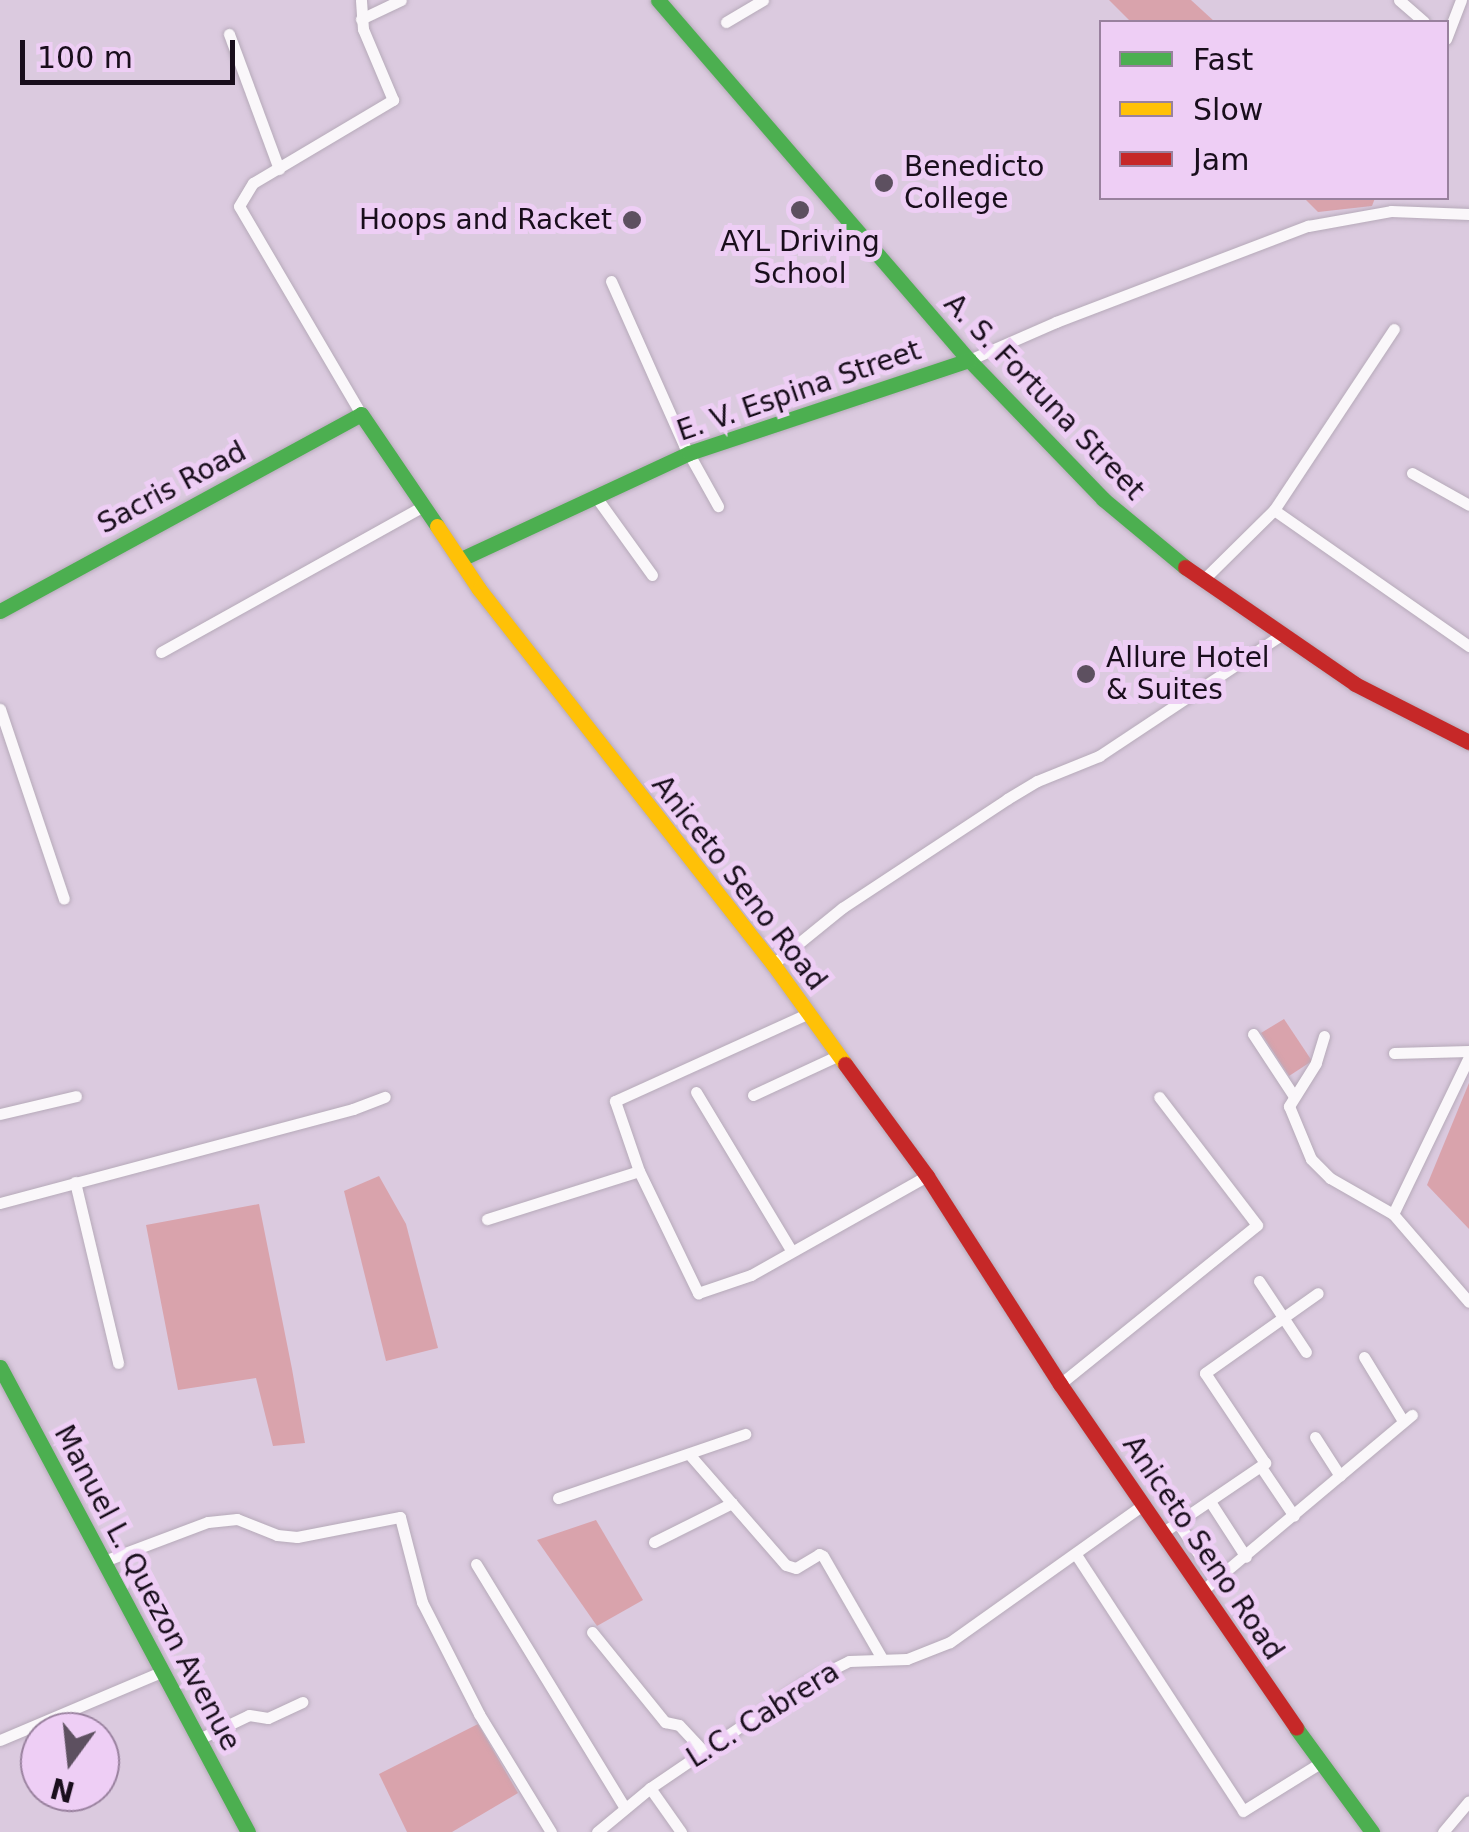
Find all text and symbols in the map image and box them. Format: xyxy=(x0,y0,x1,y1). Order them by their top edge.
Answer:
scale bar xyxy=(25,20,240,82)
legend xyxy=(1099,20,1449,200)
text: 100 m xyxy=(37,40,133,75)
text: Fast xyxy=(1193,42,1253,77)
text: Slow xyxy=(1193,92,1263,127)
text: Jam xyxy=(1193,142,1249,177)
place label: Benedicto College xyxy=(904,150,1044,216)
marker: Benedicto College xyxy=(873,172,895,194)
marker: AYL Driving School xyxy=(789,199,811,221)
place label: Hoops and Racket xyxy=(359,203,612,237)
marker: Hoops and Racket xyxy=(621,209,643,231)
place label: AYL Driving School xyxy=(720,225,880,291)
street label: A. S. Fortuna Street xyxy=(937,287,1151,507)
street label: E. V. Espina Street xyxy=(673,334,925,448)
street label: Sacris Road xyxy=(92,435,252,541)
place label: Allure Hotel & Suites xyxy=(1106,641,1270,707)
marker: Allure Hotel & Suites xyxy=(1075,663,1097,685)
street label: Aniceto Seno Road xyxy=(645,769,833,997)
street label: Manuel L. Quezon Avenue xyxy=(47,1420,247,1756)
street label: Aniceto Seno Road xyxy=(1115,1429,1291,1667)
street label: L.C. Cabrera xyxy=(681,1655,845,1775)
north arrow xyxy=(20,1712,120,1812)
text: N xyxy=(47,1771,78,1808)

